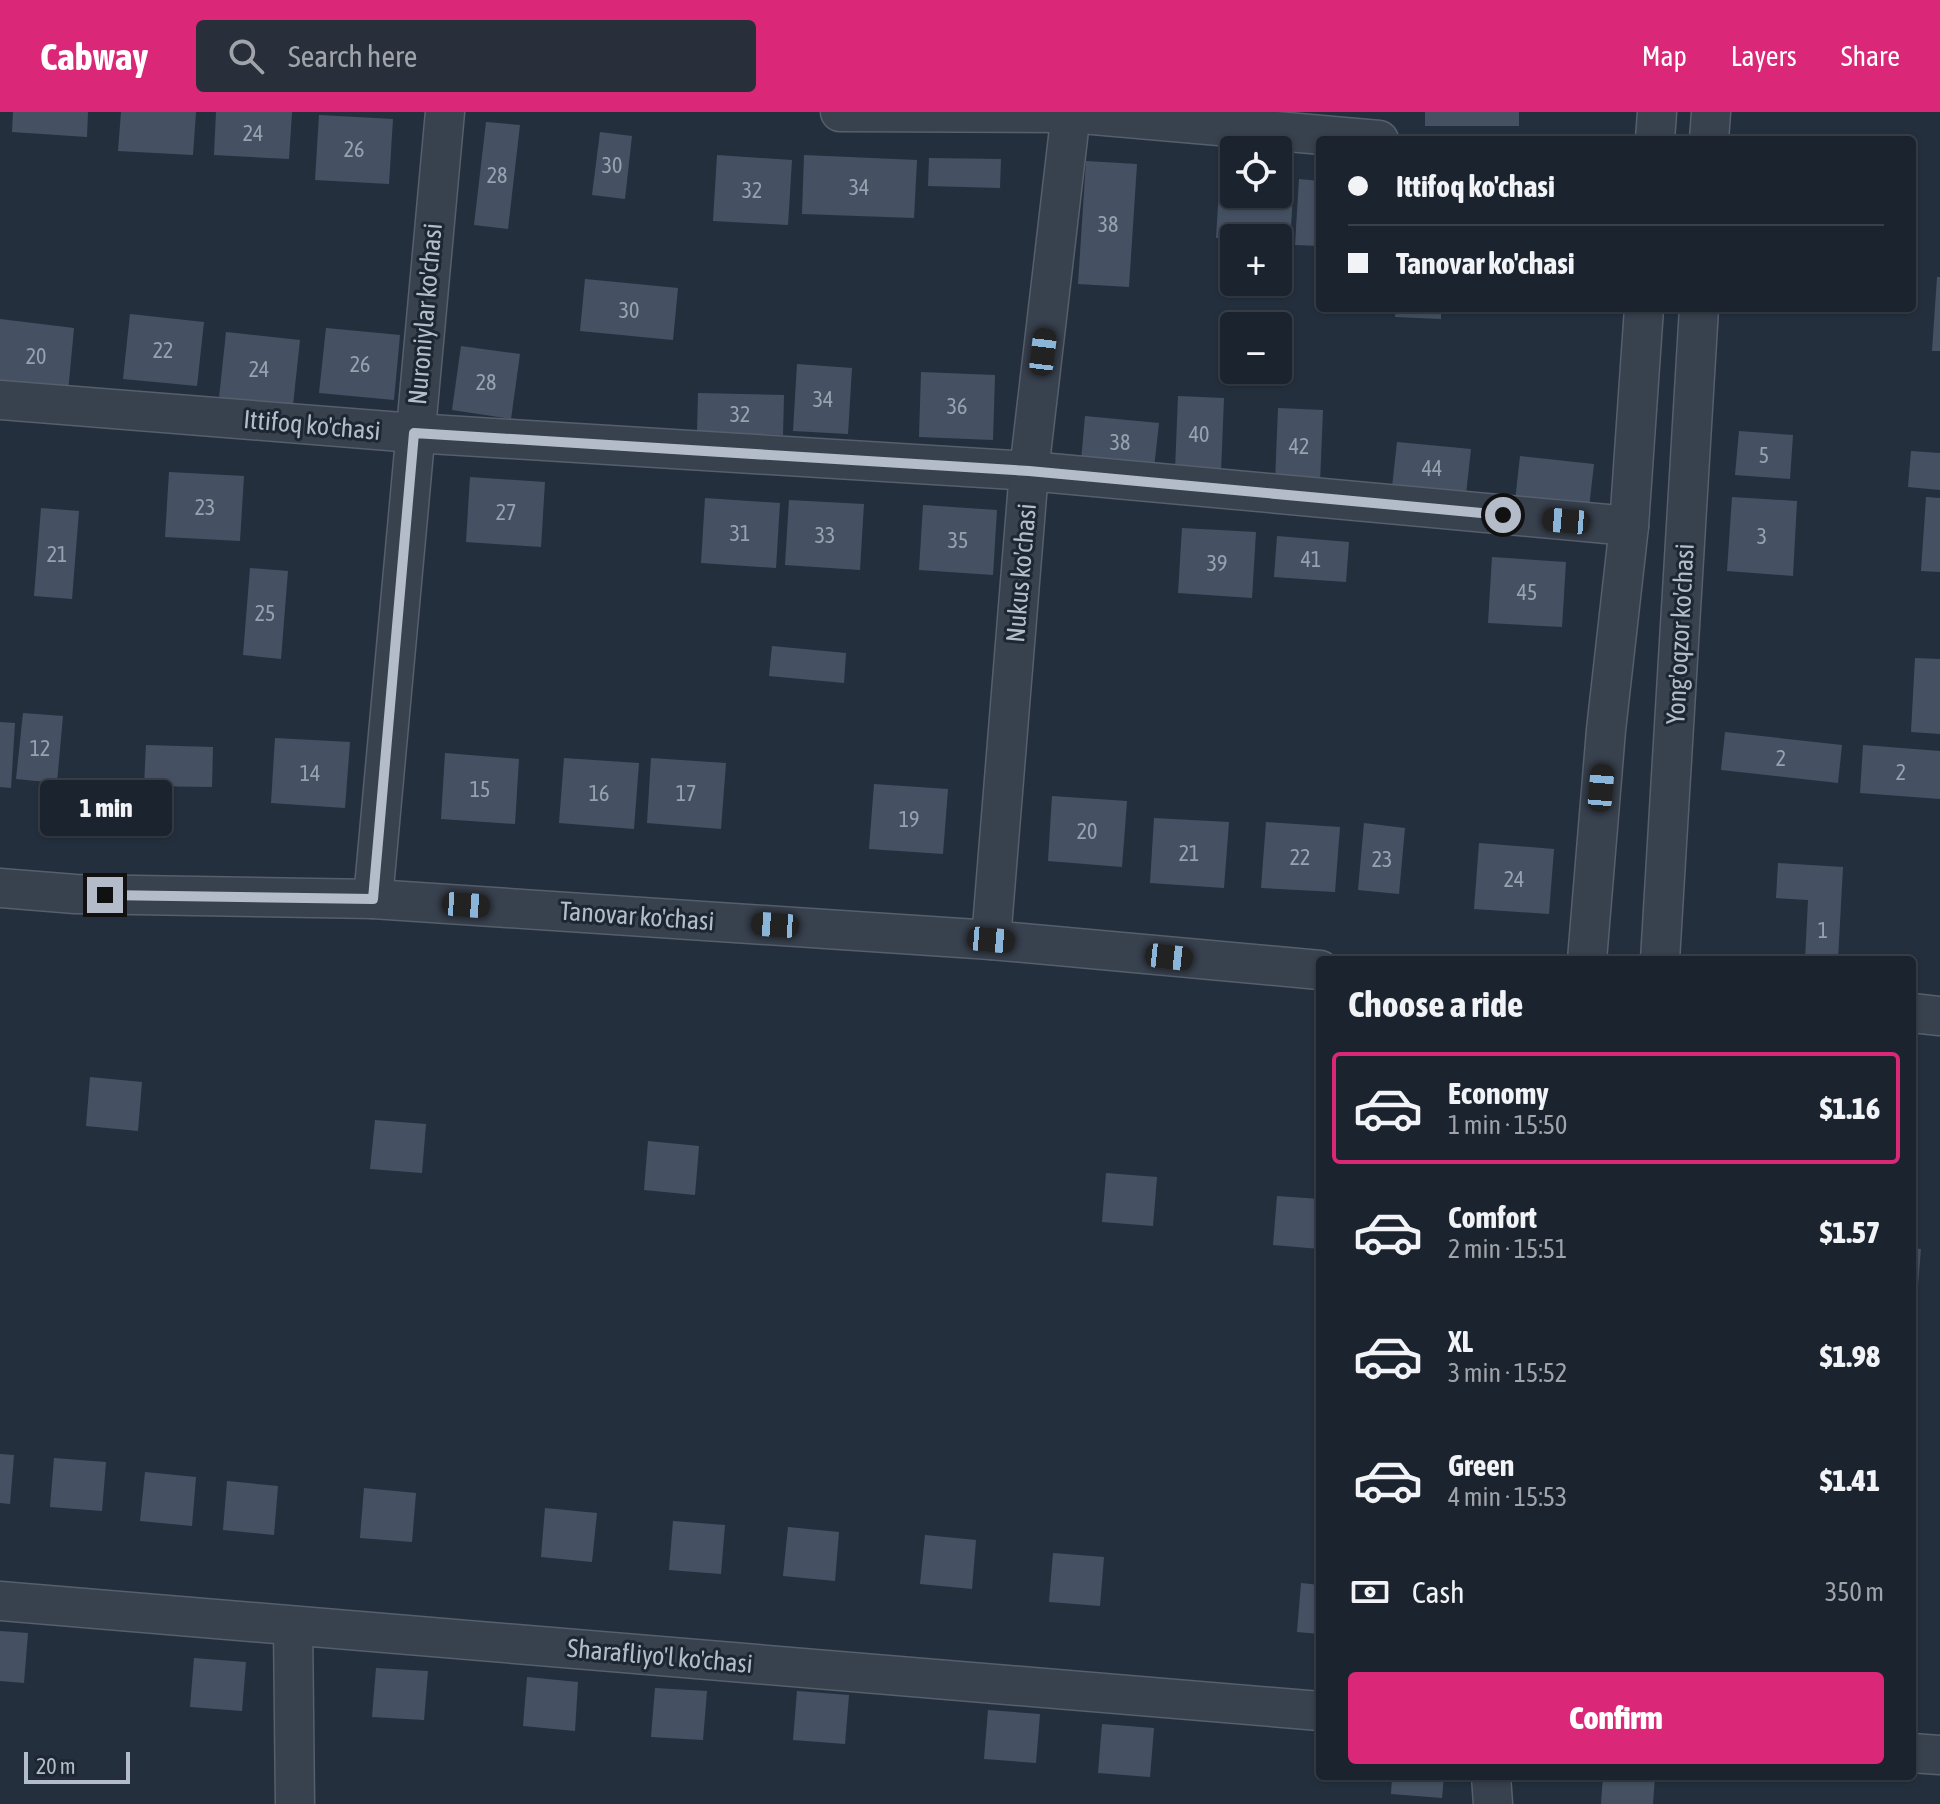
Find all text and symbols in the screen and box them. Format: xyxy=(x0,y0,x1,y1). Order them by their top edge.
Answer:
search box xyxy=(196,20,756,92)
icon: search xyxy=(224,34,268,78)
text: Cabway xyxy=(40,35,148,78)
text: Search here xyxy=(288,39,417,73)
text: Map xyxy=(1642,40,1687,72)
text: Layers xyxy=(1731,40,1797,72)
text: Share xyxy=(1841,40,1900,72)
house number: 24 xyxy=(243,120,263,146)
house number: 26 xyxy=(344,136,364,162)
map controls xyxy=(1220,136,1292,384)
button: locate xyxy=(1220,136,1292,208)
house number: 30 xyxy=(602,152,622,178)
house number: 28 xyxy=(487,162,507,188)
text: Ittifoq ko'chasi xyxy=(1396,169,1555,203)
house number: 34 xyxy=(849,174,869,200)
house number: 32 xyxy=(742,177,762,203)
house number: 38 xyxy=(1098,211,1118,237)
street label: Nuroniylar ko'chasi xyxy=(402,222,448,406)
button: + xyxy=(1220,224,1292,296)
text: Tanovar ko'chasi xyxy=(1396,246,1575,280)
house number: 30 xyxy=(619,297,639,323)
button: − xyxy=(1220,312,1292,384)
car xyxy=(1028,327,1058,377)
house number: 22 xyxy=(153,337,173,363)
house number: 20 xyxy=(26,343,46,369)
house number: 26 xyxy=(350,351,370,377)
house number: 24 xyxy=(249,356,269,382)
house number: 28 xyxy=(476,369,496,395)
house number: 34 xyxy=(813,386,833,412)
house number: 36 xyxy=(947,393,967,419)
house number: 32 xyxy=(730,401,750,427)
street label: Ittifoq ko'chasi xyxy=(242,404,382,446)
house number: 40 xyxy=(1189,421,1209,447)
house number: 38 xyxy=(1110,429,1130,455)
house number: 42 xyxy=(1289,433,1309,459)
house number: 5 xyxy=(1759,442,1769,468)
house number: 44 xyxy=(1422,455,1442,481)
house number: 23 xyxy=(195,494,215,520)
route start xyxy=(1485,497,1521,533)
house number: 27 xyxy=(496,499,516,525)
street label: Nukus ko'chasi xyxy=(1000,502,1042,644)
car xyxy=(1541,507,1591,535)
house number: 31 xyxy=(730,520,750,546)
house number: 33 xyxy=(815,522,835,548)
house number: 3 xyxy=(1757,523,1767,549)
house number: 35 xyxy=(948,527,968,553)
house number: 21 xyxy=(47,541,67,567)
street label: Yong'oqzor ko'chasi xyxy=(1660,543,1700,725)
house number: 41 xyxy=(1301,546,1321,572)
house number: 39 xyxy=(1207,550,1227,576)
house number: 45 xyxy=(1517,579,1537,605)
house number: 25 xyxy=(255,600,275,626)
house number: 12 xyxy=(30,735,50,761)
house number: 2 xyxy=(1776,745,1786,771)
house number: 2 xyxy=(1896,759,1906,785)
house number: 14 xyxy=(300,760,320,786)
car xyxy=(1587,763,1615,813)
house number: 15 xyxy=(470,776,490,802)
callout: 1 min xyxy=(39,779,171,835)
house number: 16 xyxy=(589,780,609,806)
house number: 17 xyxy=(676,780,696,806)
text: 1 min xyxy=(79,793,133,823)
house number: 19 xyxy=(899,806,919,832)
house number: 20 xyxy=(1077,818,1097,844)
house number: 21 xyxy=(1179,840,1199,866)
house number: 22 xyxy=(1290,844,1310,870)
house number: 23 xyxy=(1372,846,1392,872)
house number: 24 xyxy=(1504,866,1524,892)
route end xyxy=(87,877,123,913)
car xyxy=(441,891,491,919)
street label: Tanovar ko'chasi xyxy=(559,896,715,936)
car xyxy=(750,911,800,939)
house number: 1 xyxy=(1818,917,1828,943)
car xyxy=(966,926,1016,954)
car xyxy=(1144,943,1194,971)
text: Choose a ride xyxy=(1348,983,1523,1025)
icon: car xyxy=(1352,1072,1424,1144)
text: Economy xyxy=(1448,1076,1549,1110)
text: $1.16 xyxy=(1820,1091,1880,1125)
text: 1 min · 15:50 xyxy=(1448,1110,1567,1140)
icon: car xyxy=(1352,1196,1424,1268)
text: Comfort xyxy=(1448,1200,1537,1234)
text: $1.57 xyxy=(1820,1215,1880,1249)
text: 2 min · 15:51 xyxy=(1448,1234,1567,1264)
icon: car xyxy=(1352,1320,1424,1392)
text: XL xyxy=(1448,1324,1473,1358)
text: $1.98 xyxy=(1820,1339,1880,1373)
text: 3 min · 15:52 xyxy=(1448,1358,1567,1388)
icon: car xyxy=(1352,1444,1424,1516)
text: Green xyxy=(1448,1448,1514,1482)
text: $1.41 xyxy=(1820,1463,1880,1497)
text: 4 min · 15:53 xyxy=(1448,1482,1567,1512)
icon: cash xyxy=(1348,1570,1392,1614)
text: Cash xyxy=(1412,1575,1465,1609)
text: 350 m xyxy=(1825,1577,1884,1607)
street label: Sharafliyo'l ko'chasi xyxy=(566,1633,754,1679)
button: Confirm xyxy=(1348,1672,1884,1764)
scale bar xyxy=(24,1748,130,1784)
text: 20 m xyxy=(36,1753,76,1779)

